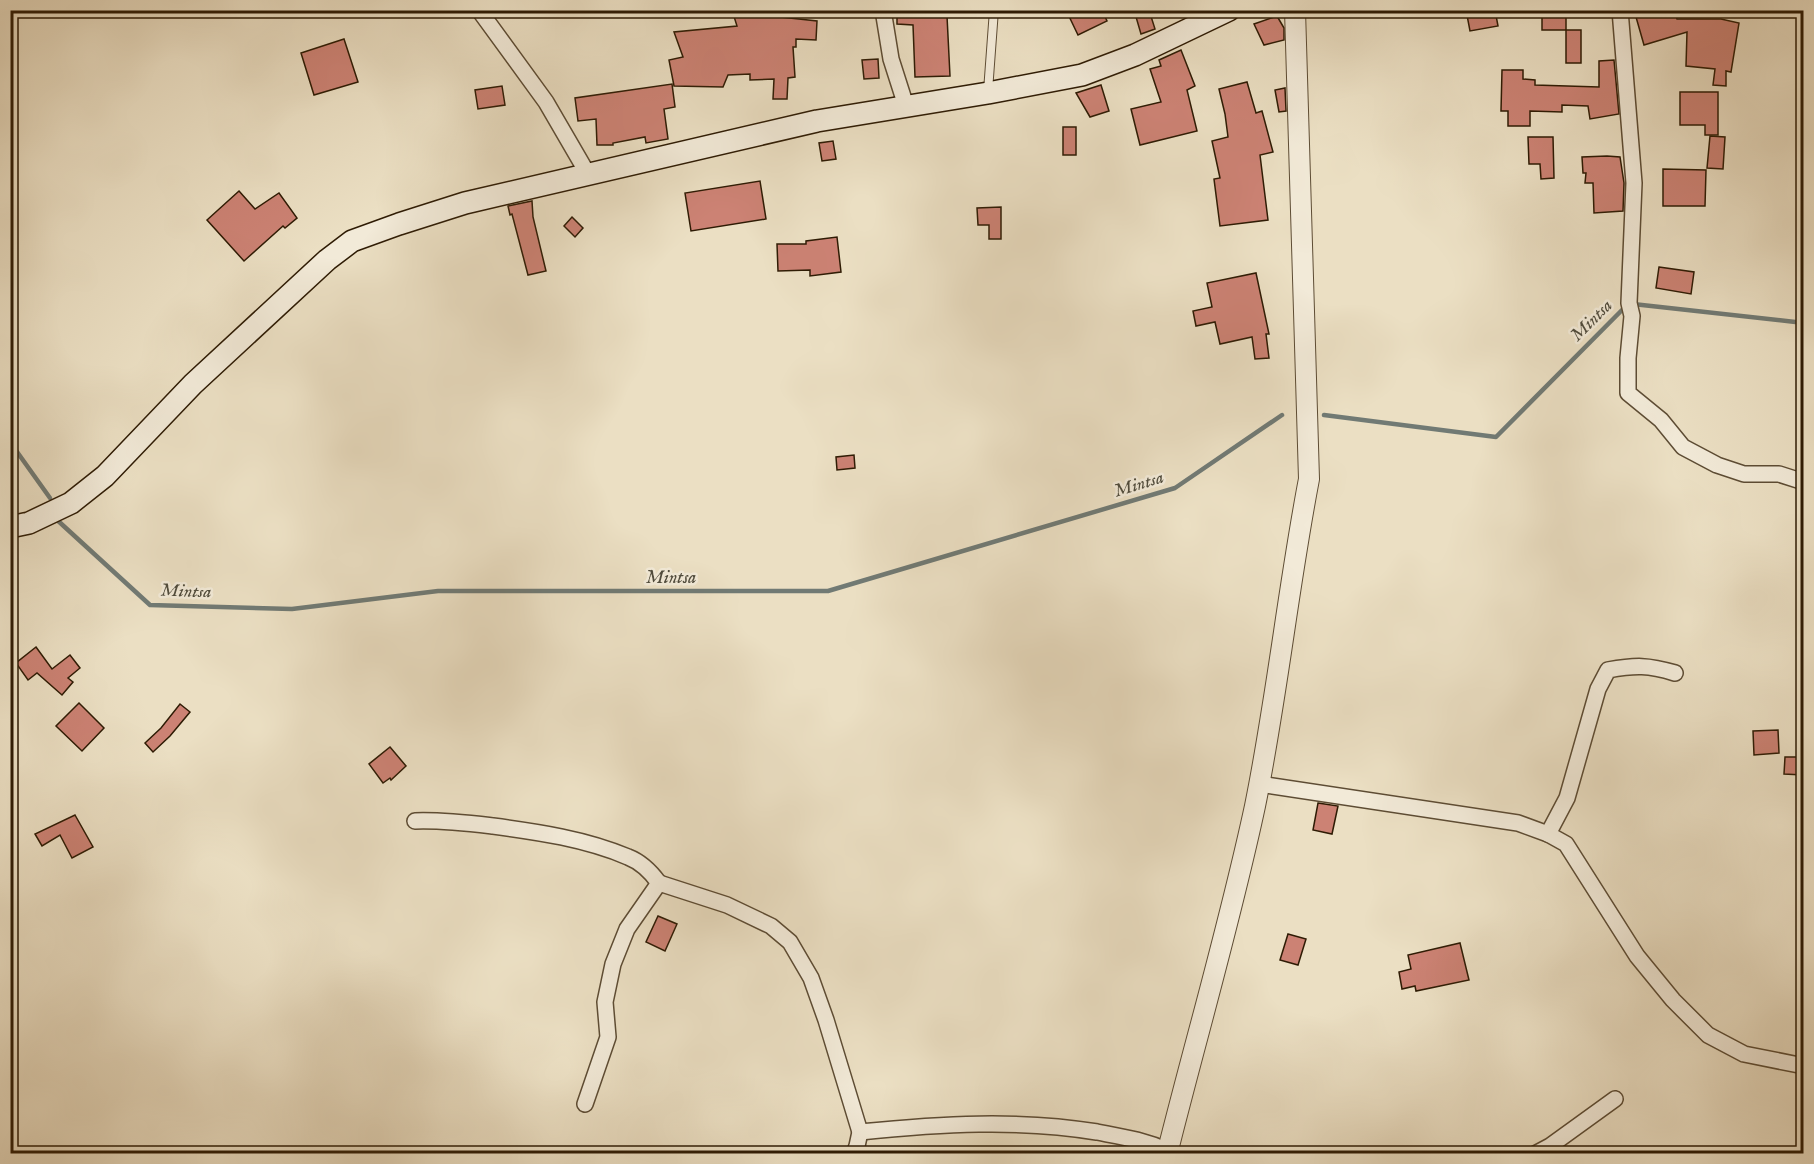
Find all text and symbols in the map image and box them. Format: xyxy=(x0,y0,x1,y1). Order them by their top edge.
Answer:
water label: Mintsa xyxy=(1566,295,1618,347)
water label: Mintsa xyxy=(1111,467,1167,503)
water label: Mintsa xyxy=(646,567,696,590)
water label: Mintsa xyxy=(160,580,212,604)

